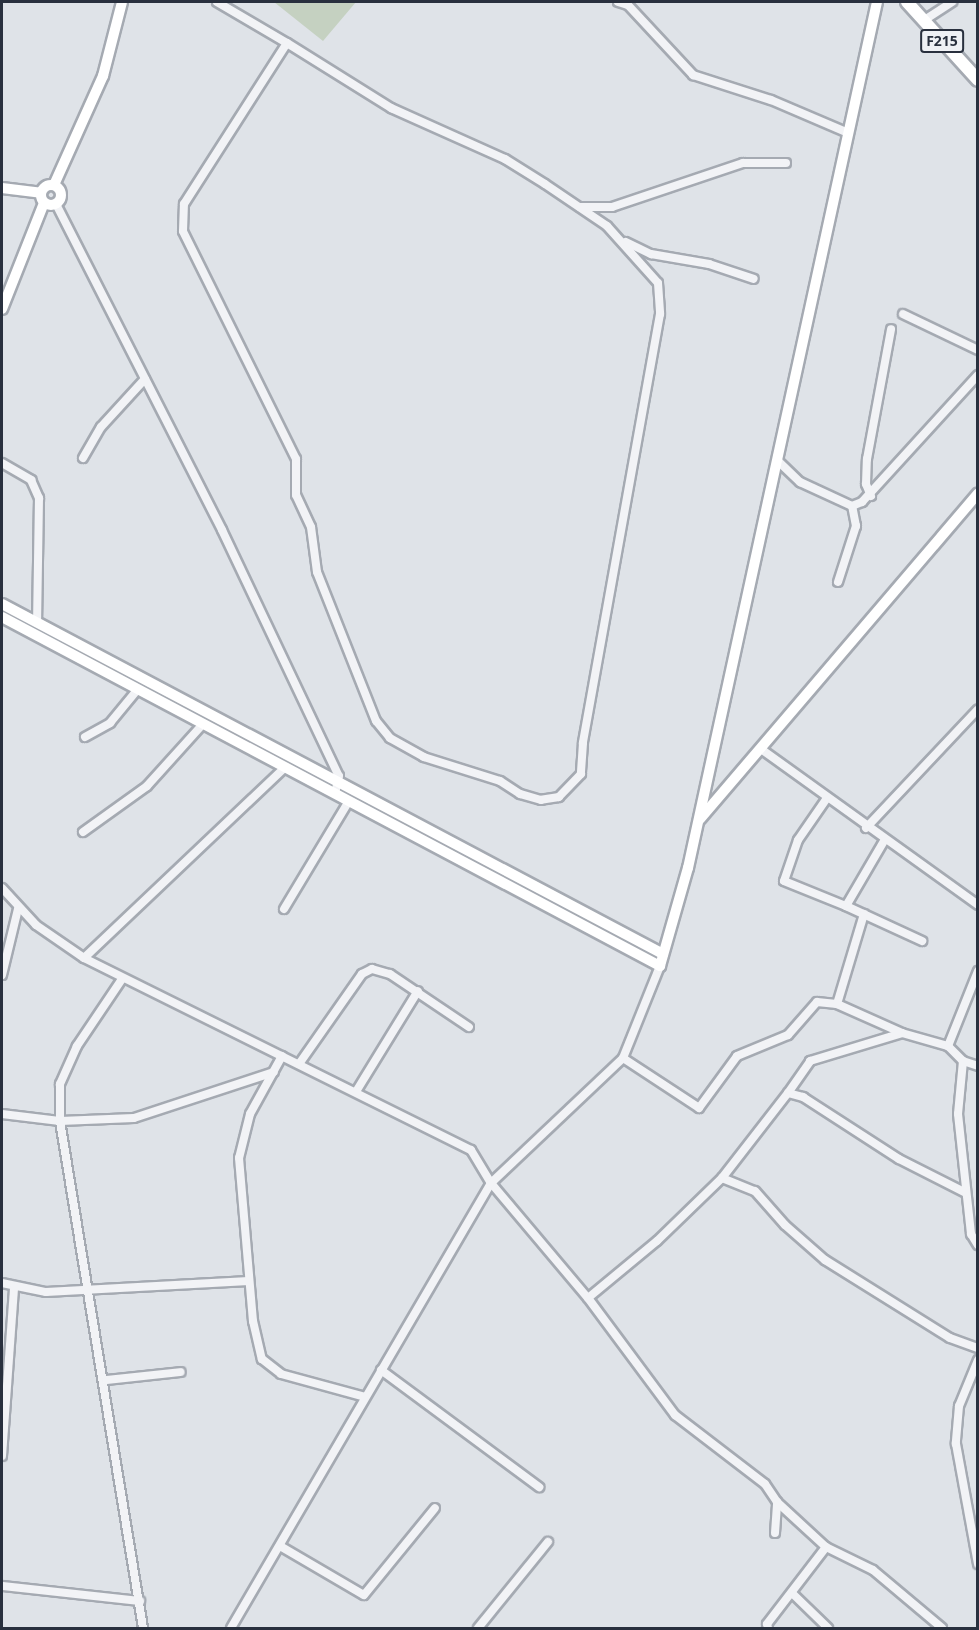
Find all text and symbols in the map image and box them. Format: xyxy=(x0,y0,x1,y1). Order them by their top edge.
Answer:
road number: F215 xyxy=(920,30,964,52)

